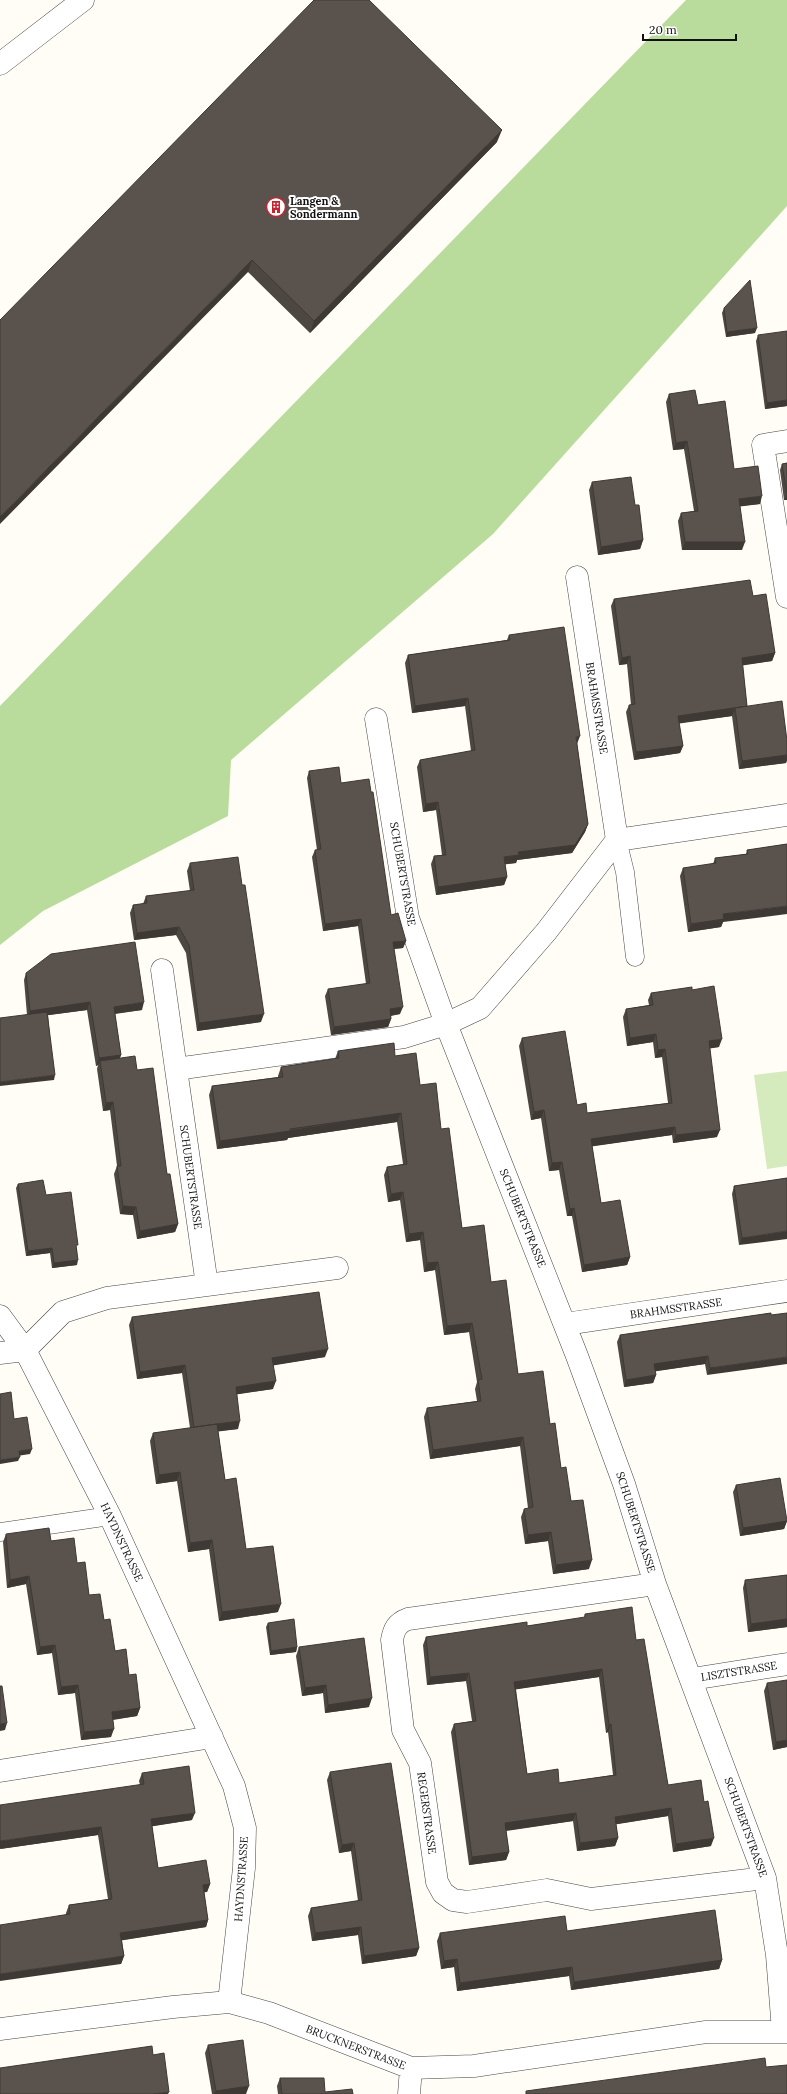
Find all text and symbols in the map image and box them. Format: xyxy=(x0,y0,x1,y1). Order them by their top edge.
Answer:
scale bar xyxy=(643,16,736,42)
text: 20 m xyxy=(649,22,677,37)
place label: Langen & Sondermann xyxy=(290,194,358,221)
building icon: Langen & Sondermann xyxy=(265,196,287,218)
street label: BRAHMSSTRASSE xyxy=(583,661,611,755)
street label: SCHUBERTSTRASSE xyxy=(387,821,419,927)
street label: SCHUBERTSTRASSE xyxy=(177,1124,205,1230)
street label: SCHUBERTSTRASSE xyxy=(497,1167,549,1270)
street label: BRAHMSSTRASSE xyxy=(629,1295,723,1321)
street label: SCHUBERTSTRASSE xyxy=(613,1470,659,1574)
street label: HAYDNSTRASSE xyxy=(98,1500,146,1584)
street label: LISZTSTRASSE xyxy=(700,1658,778,1684)
street label: REGERSTRASSE xyxy=(414,1771,440,1855)
street label: SCHUBERTSTRASSE xyxy=(721,1775,771,1879)
street label: HAYDNSTRASSE xyxy=(231,1836,251,1922)
street label: BRUCKNERSTRASSE xyxy=(304,2021,408,2073)

